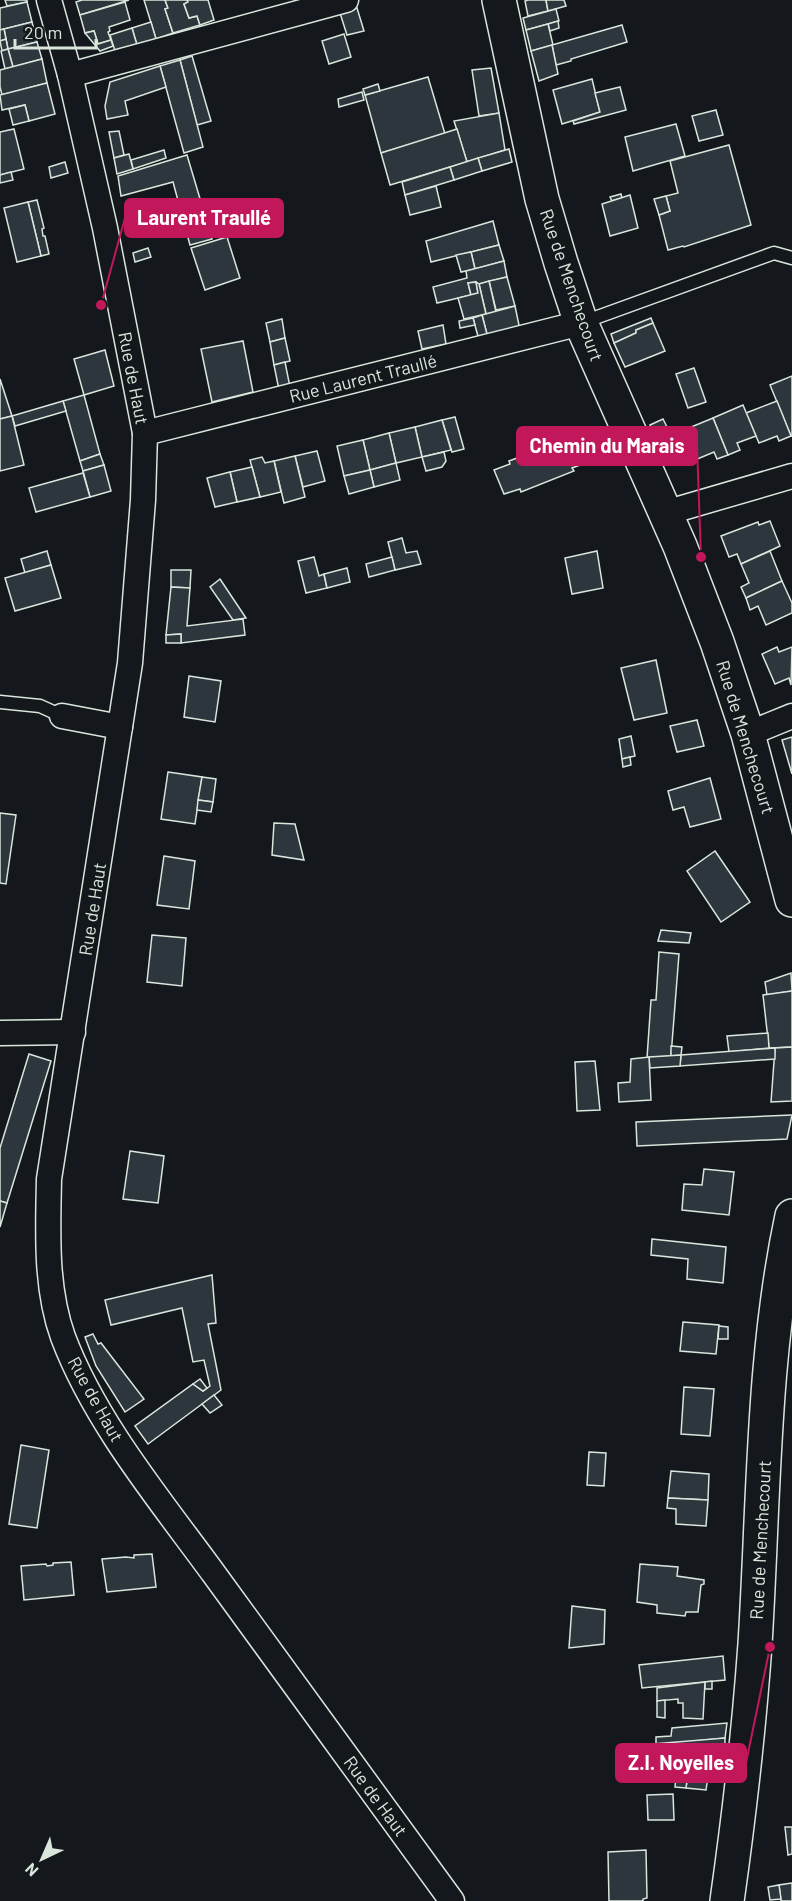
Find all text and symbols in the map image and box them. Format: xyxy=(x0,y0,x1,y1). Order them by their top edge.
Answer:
scale bar xyxy=(15,12,96,50)
text: 20 m xyxy=(24,21,62,43)
callout: Laurent Traullé xyxy=(125,199,283,237)
text: Laurent Traullé xyxy=(137,205,271,229)
street label: Rue de Menchecourt xyxy=(536,206,608,364)
street label: Rue de Haut xyxy=(114,330,154,426)
street label: Rue Laurent Traullé xyxy=(287,349,439,407)
callout: Chemin du Marais xyxy=(517,427,697,465)
text: Chemin du Marais xyxy=(529,433,685,457)
street label: Rue de Menchecourt xyxy=(712,657,780,817)
street label: Rue de Haut xyxy=(74,861,110,957)
street label: Rue de Haut xyxy=(64,1353,128,1445)
street label: Rue de Menchecourt xyxy=(745,1460,775,1620)
callout: Z.I. Noyelles xyxy=(616,1744,746,1782)
text: Z.I. Noyelles xyxy=(628,1750,734,1774)
street label: Rue de Haut xyxy=(339,1751,413,1841)
north arrow xyxy=(12,1829,72,1889)
text: N xyxy=(21,1860,42,1881)

